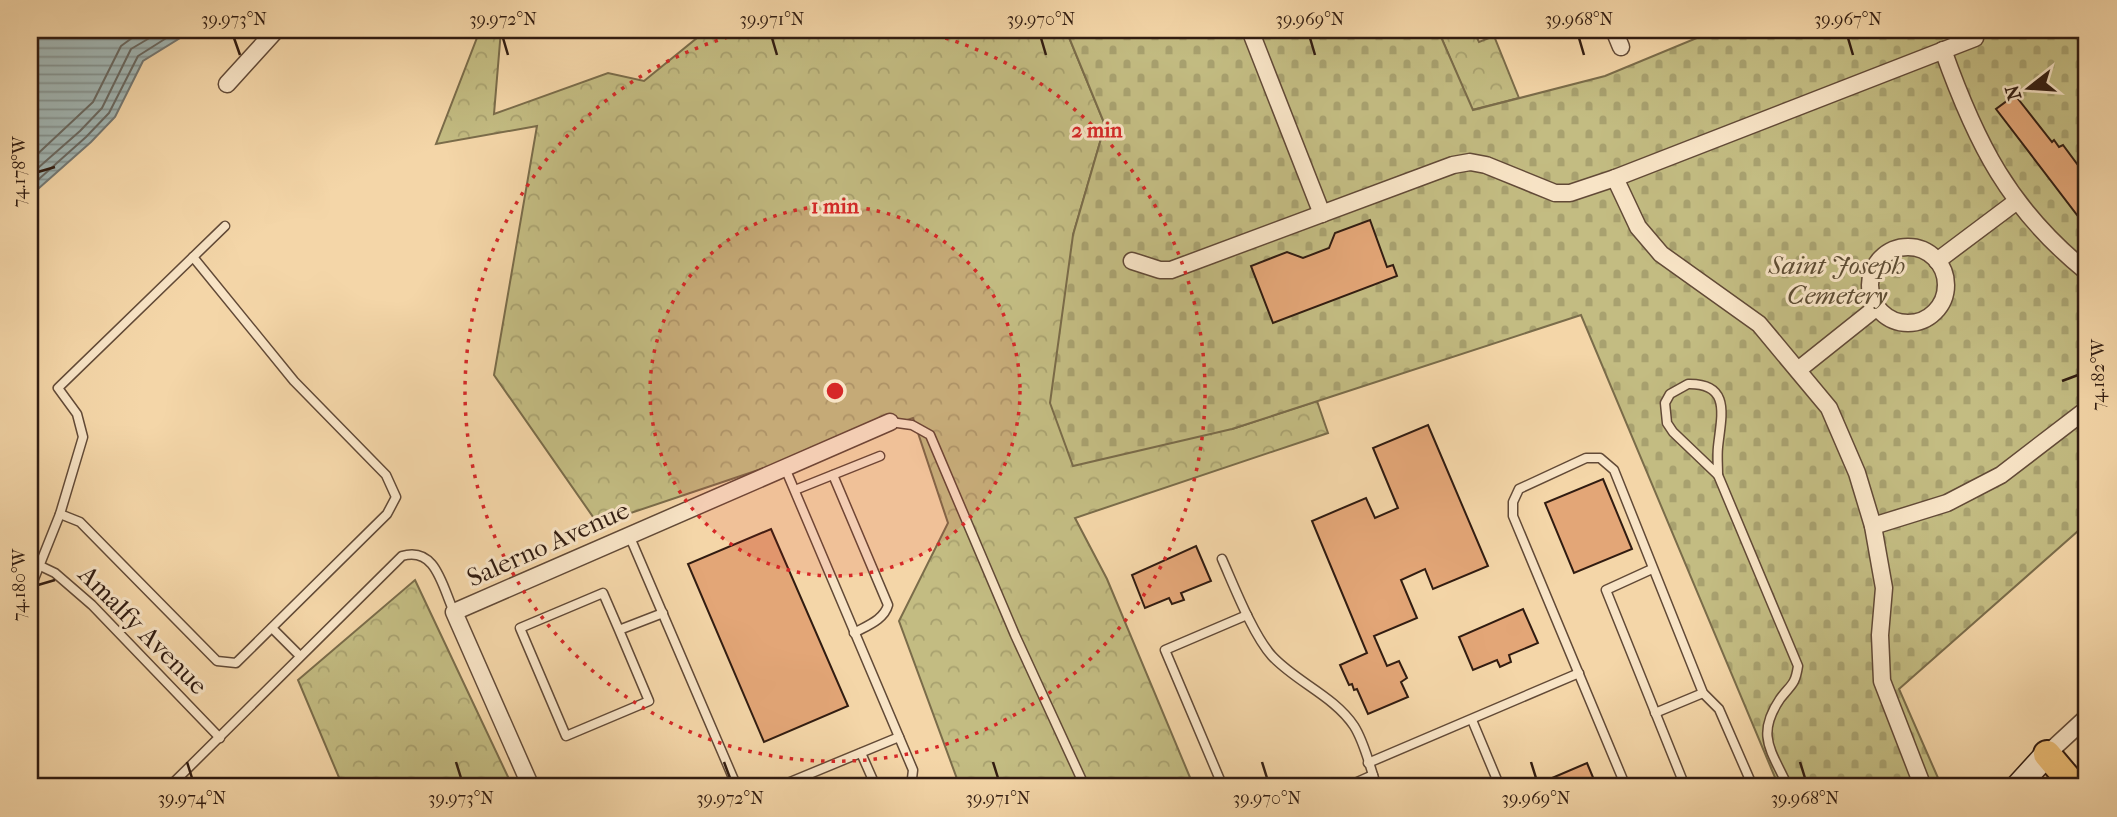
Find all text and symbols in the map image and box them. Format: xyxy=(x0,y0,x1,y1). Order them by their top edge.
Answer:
text: 39.973°N xyxy=(201,9,267,30)
text: 39.972°N xyxy=(469,9,537,30)
text: 39.971°N xyxy=(740,9,805,30)
text: 39.970°N xyxy=(1007,9,1075,30)
text: 39.969°N xyxy=(1276,9,1345,30)
text: 39.968°N xyxy=(1545,9,1614,30)
text: 39.967°N xyxy=(1814,9,1882,30)
north arrow xyxy=(1994,52,2064,122)
text: N xyxy=(2001,82,2026,103)
text: 2 min xyxy=(1071,118,1123,142)
text: 74.178°W xyxy=(9,135,30,208)
text: 1 min xyxy=(811,194,860,218)
park label: Saint Joseph Cemetery xyxy=(1768,250,1905,311)
text: 74.182°W xyxy=(2088,338,2109,411)
centre of rings xyxy=(823,379,847,403)
street label: Salerno Avenue xyxy=(462,494,634,594)
text: 74.180°W xyxy=(9,547,30,621)
street label: Amalfy Avenue xyxy=(71,558,214,701)
text: 39.974°N xyxy=(158,788,227,809)
text: 39.973°N xyxy=(428,788,494,809)
text: 39.972°N xyxy=(696,788,764,809)
text: 39.971°N xyxy=(966,788,1031,809)
text: 39.970°N xyxy=(1233,788,1301,809)
text: 39.969°N xyxy=(1502,788,1571,809)
text: 39.968°N xyxy=(1771,788,1840,809)

